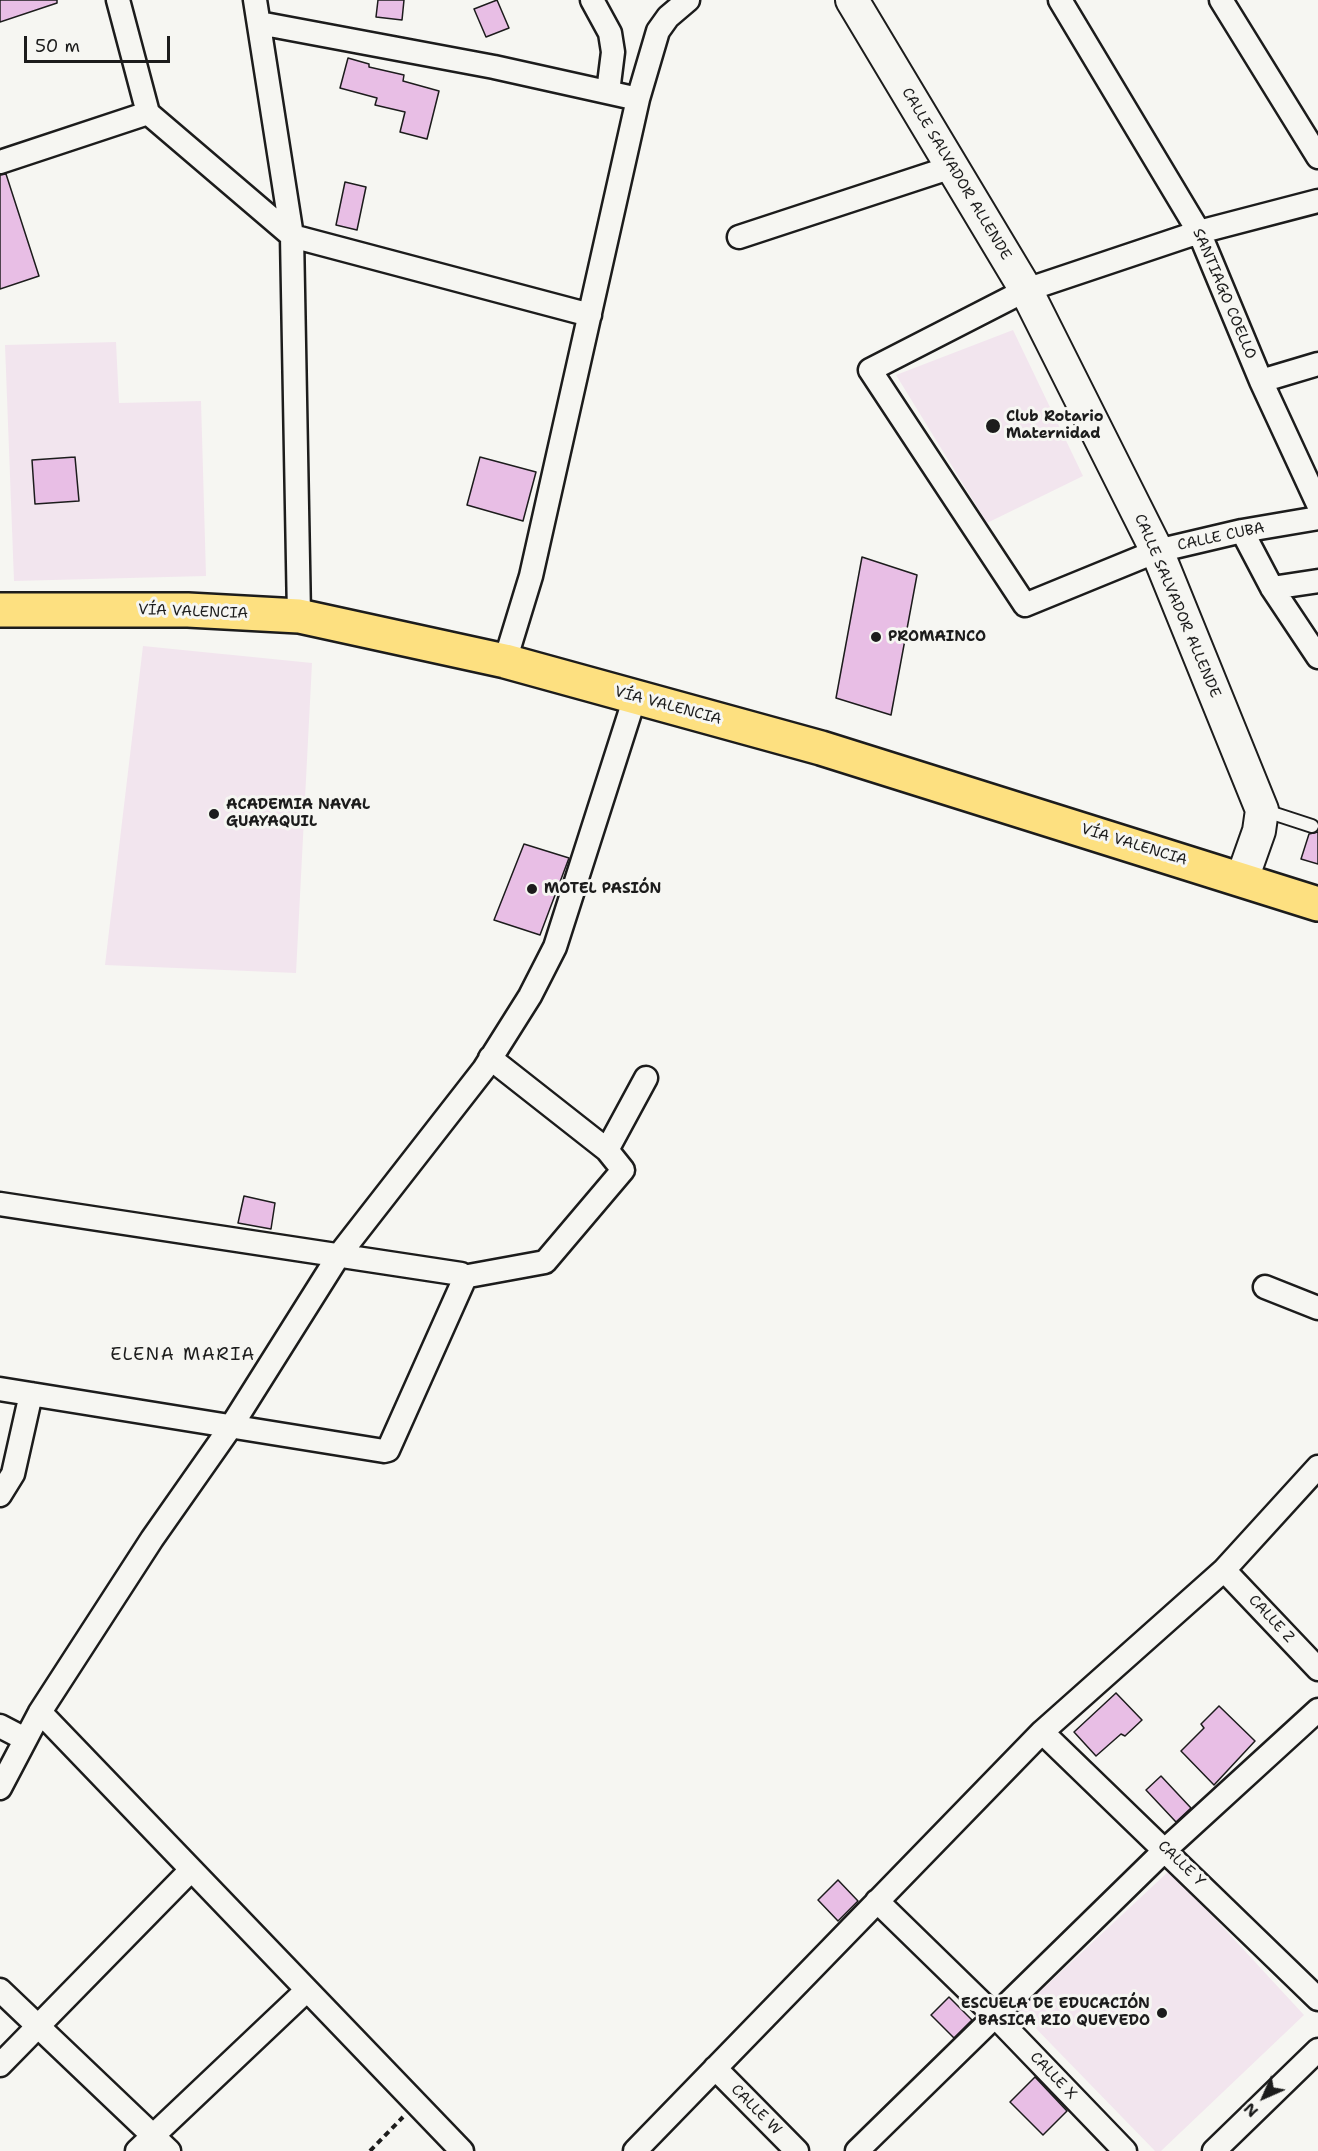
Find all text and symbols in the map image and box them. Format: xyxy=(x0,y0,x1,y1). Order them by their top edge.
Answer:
scale bar xyxy=(27,24,172,62)
text: 50 m xyxy=(35,34,80,58)
street label: CALLE SALVADOR ALLENDE xyxy=(897,84,1015,264)
street label: SANTIAGO COELLO xyxy=(1188,226,1260,362)
place label: Club Rotario Maternidad xyxy=(1006,408,1104,443)
marker: Club Rotario Maternidad xyxy=(984,417,1002,435)
street label: CALLE SALVADOR ALLENDE xyxy=(1130,511,1224,701)
street label: CALLE CUBA xyxy=(1176,519,1266,555)
street label: VÍA VALENCIA xyxy=(138,601,248,623)
place label: PROMAINCO xyxy=(888,628,986,646)
marker: PROMAINCO xyxy=(869,630,883,644)
street label: VÍA VALENCIA xyxy=(613,683,723,729)
place label: ACADEMIA NAVAL GUAYAQUIL xyxy=(226,796,370,831)
marker: ACADEMIA NAVAL GUAYAQUIL xyxy=(207,807,221,821)
street label: VÍA VALENCIA xyxy=(1079,820,1189,870)
place label: MOTEL PASIÓN xyxy=(544,880,661,898)
marker: MOTEL PASIÓN xyxy=(525,882,539,896)
district label: ELENA MARIA xyxy=(110,1344,256,1366)
street label: CALLE Z xyxy=(1244,1591,1298,1647)
street label: CALLE Y xyxy=(1154,1837,1208,1891)
place label: ESCUELA DE EDUCACIÓN BASICA RIO QUEVEDO xyxy=(961,1995,1150,2030)
marker: ESCUELA DE EDUCACIÓN BASICA RIO QUEVEDO xyxy=(1155,2006,1169,2020)
street label: CALLE X xyxy=(1026,2048,1080,2104)
north arrow xyxy=(1234,2067,1294,2127)
street label: CALLE W xyxy=(727,2081,785,2139)
text: N xyxy=(1239,2098,1263,2122)

